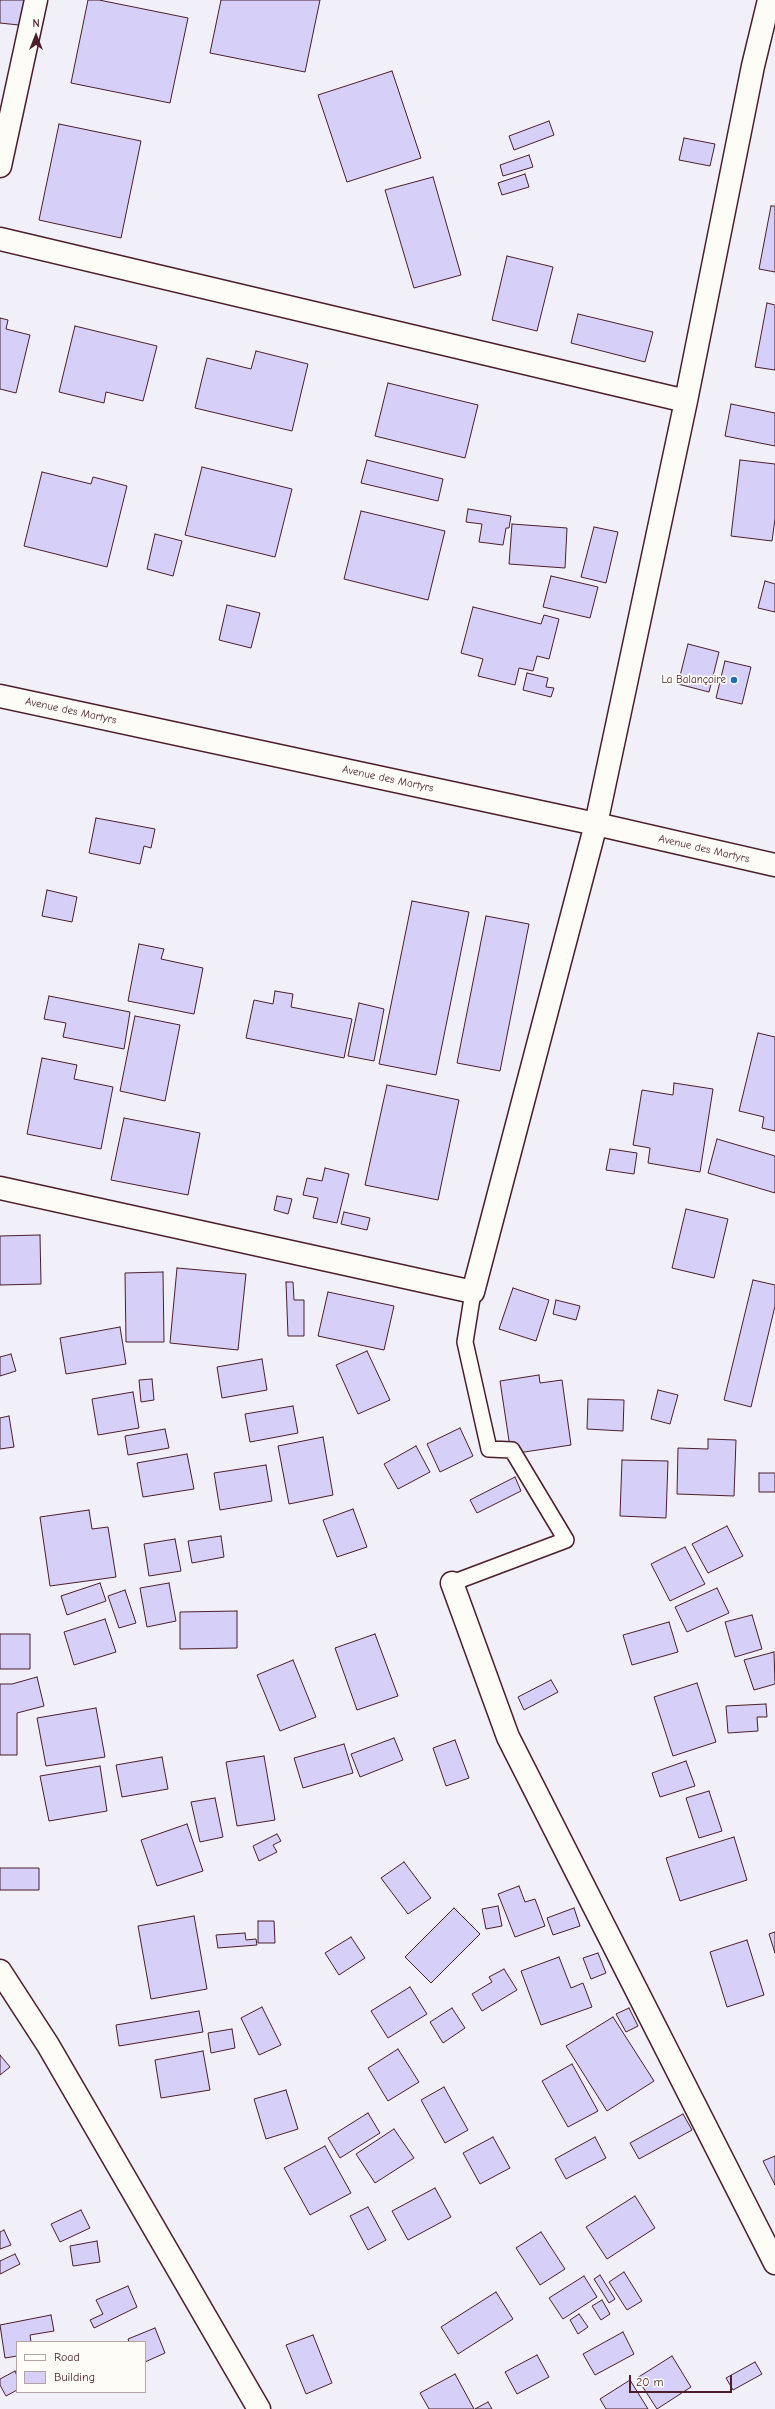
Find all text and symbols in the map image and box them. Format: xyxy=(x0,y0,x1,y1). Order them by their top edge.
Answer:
north arrow xyxy=(16,16,56,56)
text: N xyxy=(32,17,40,30)
place label: La Balançoire xyxy=(661,673,726,687)
marker: La Balançoire xyxy=(729,675,739,685)
street label: Avenue des Martyrs xyxy=(24,695,118,727)
street label: Avenue des Martyrs xyxy=(341,763,435,795)
street label: Avenue des Martyrs xyxy=(657,832,751,866)
legend xyxy=(16,2341,146,2393)
text: Road xyxy=(54,2350,80,2364)
scale bar xyxy=(631,2367,734,2393)
text: Building xyxy=(54,2370,95,2384)
text: 20 m xyxy=(636,2375,664,2389)

